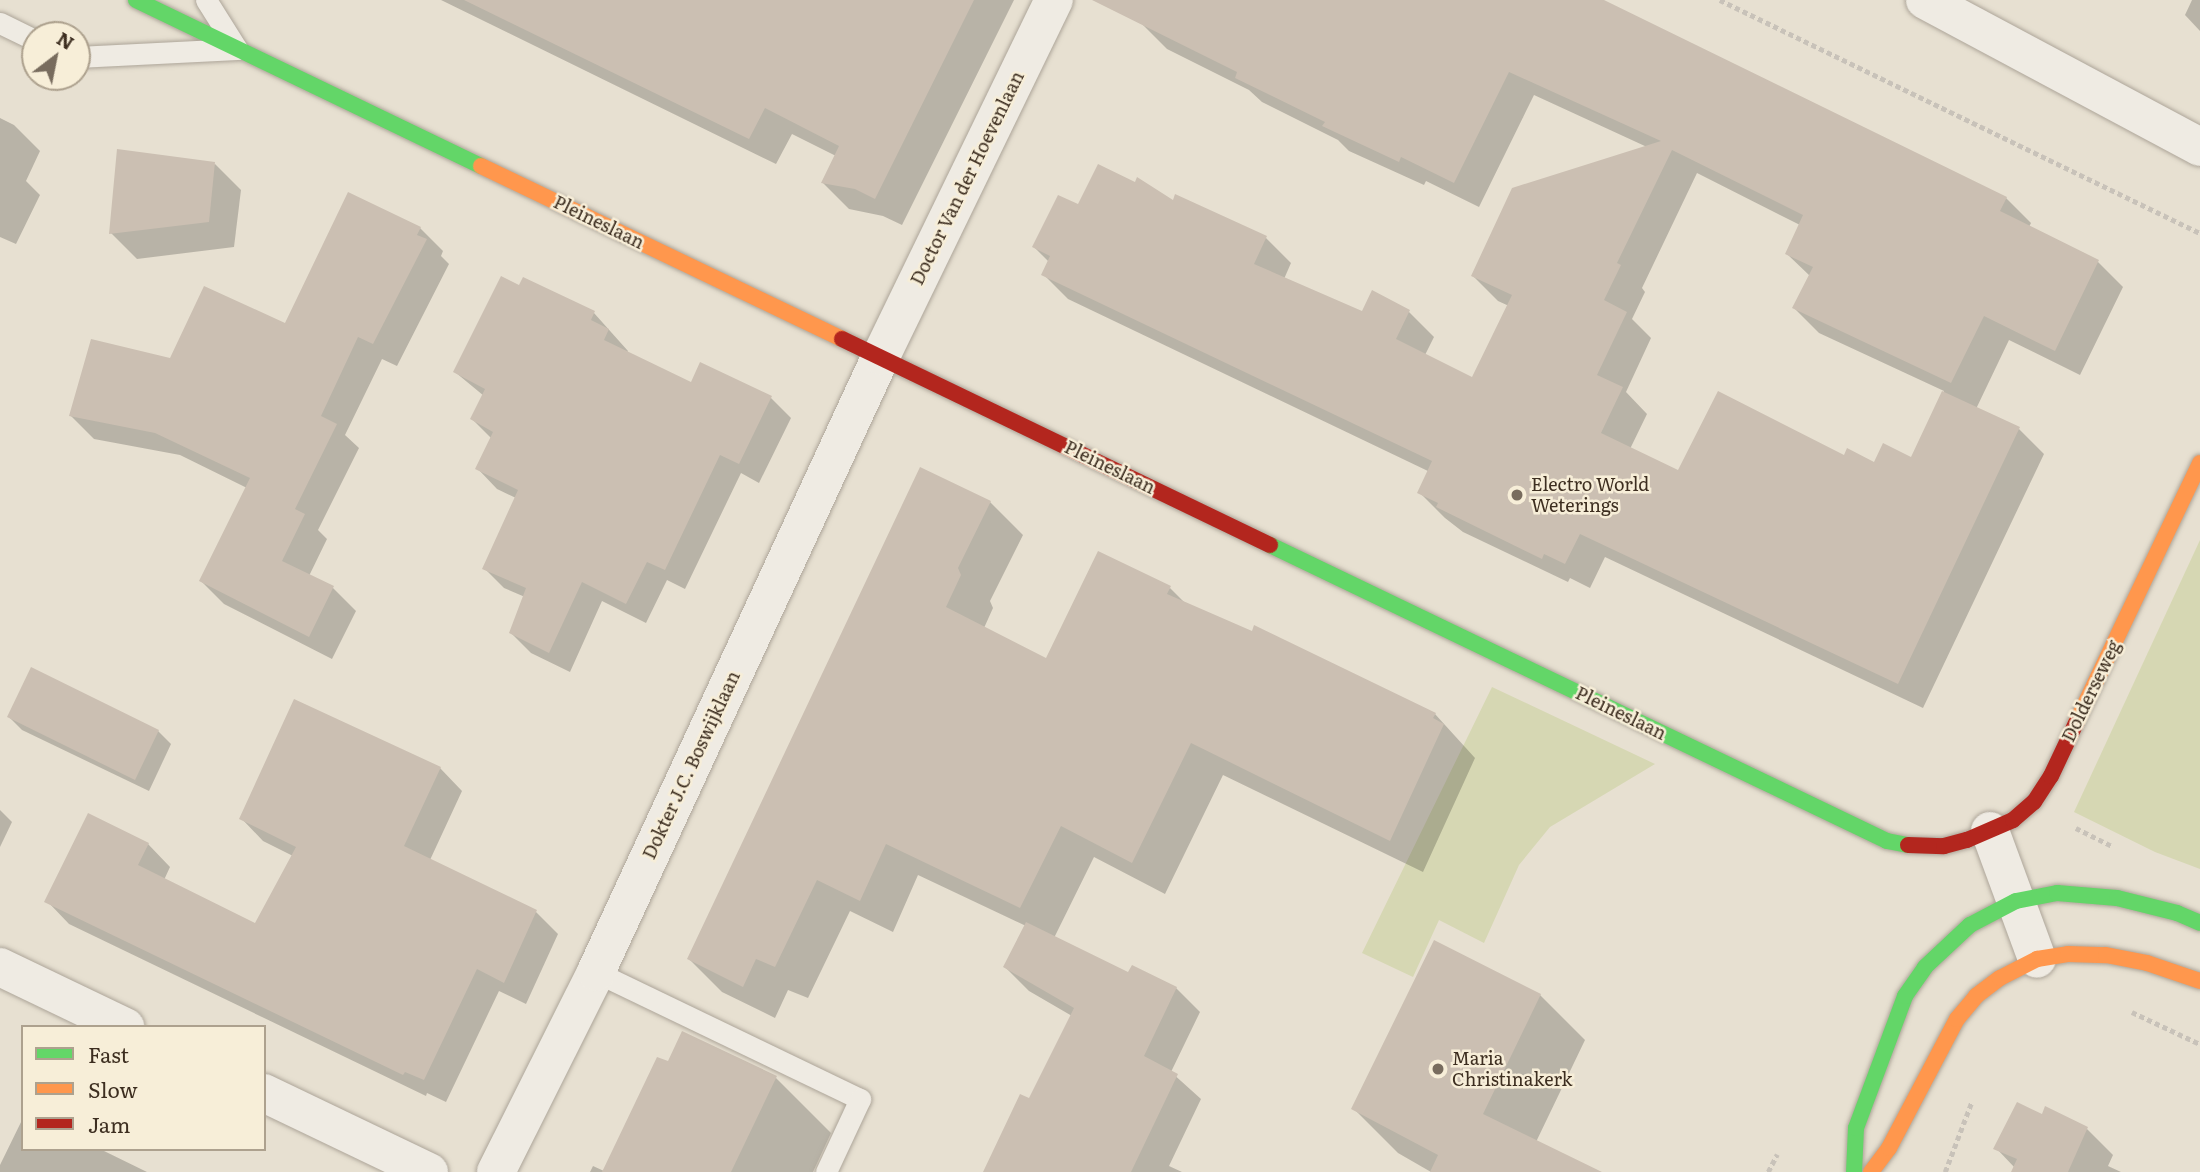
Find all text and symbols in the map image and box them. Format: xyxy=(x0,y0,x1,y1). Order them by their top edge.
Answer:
north arrow xyxy=(21,21,91,91)
text: N xyxy=(52,24,80,56)
street label: Doctor Van der Hoevenlaan xyxy=(906,68,1028,288)
street label: Pleineslaan xyxy=(550,191,648,253)
street label: Pleineslaan xyxy=(1061,436,1159,498)
place label: Electro World Weterings xyxy=(1531,474,1649,516)
marker: Electro World Weterings xyxy=(1509,487,1525,503)
street label: Dolderseweg xyxy=(2057,637,2125,745)
street label: Dokter J.C. Boswijklaan xyxy=(638,668,744,862)
street label: Pleineslaan xyxy=(1572,682,1670,744)
legend xyxy=(21,1025,266,1151)
text: Fast xyxy=(88,1038,129,1069)
place label: Maria Christinakerk xyxy=(1452,1048,1573,1090)
marker: Maria Christinakerk xyxy=(1430,1061,1446,1077)
text: Slow xyxy=(88,1073,138,1104)
text: Jam xyxy=(88,1108,130,1139)

